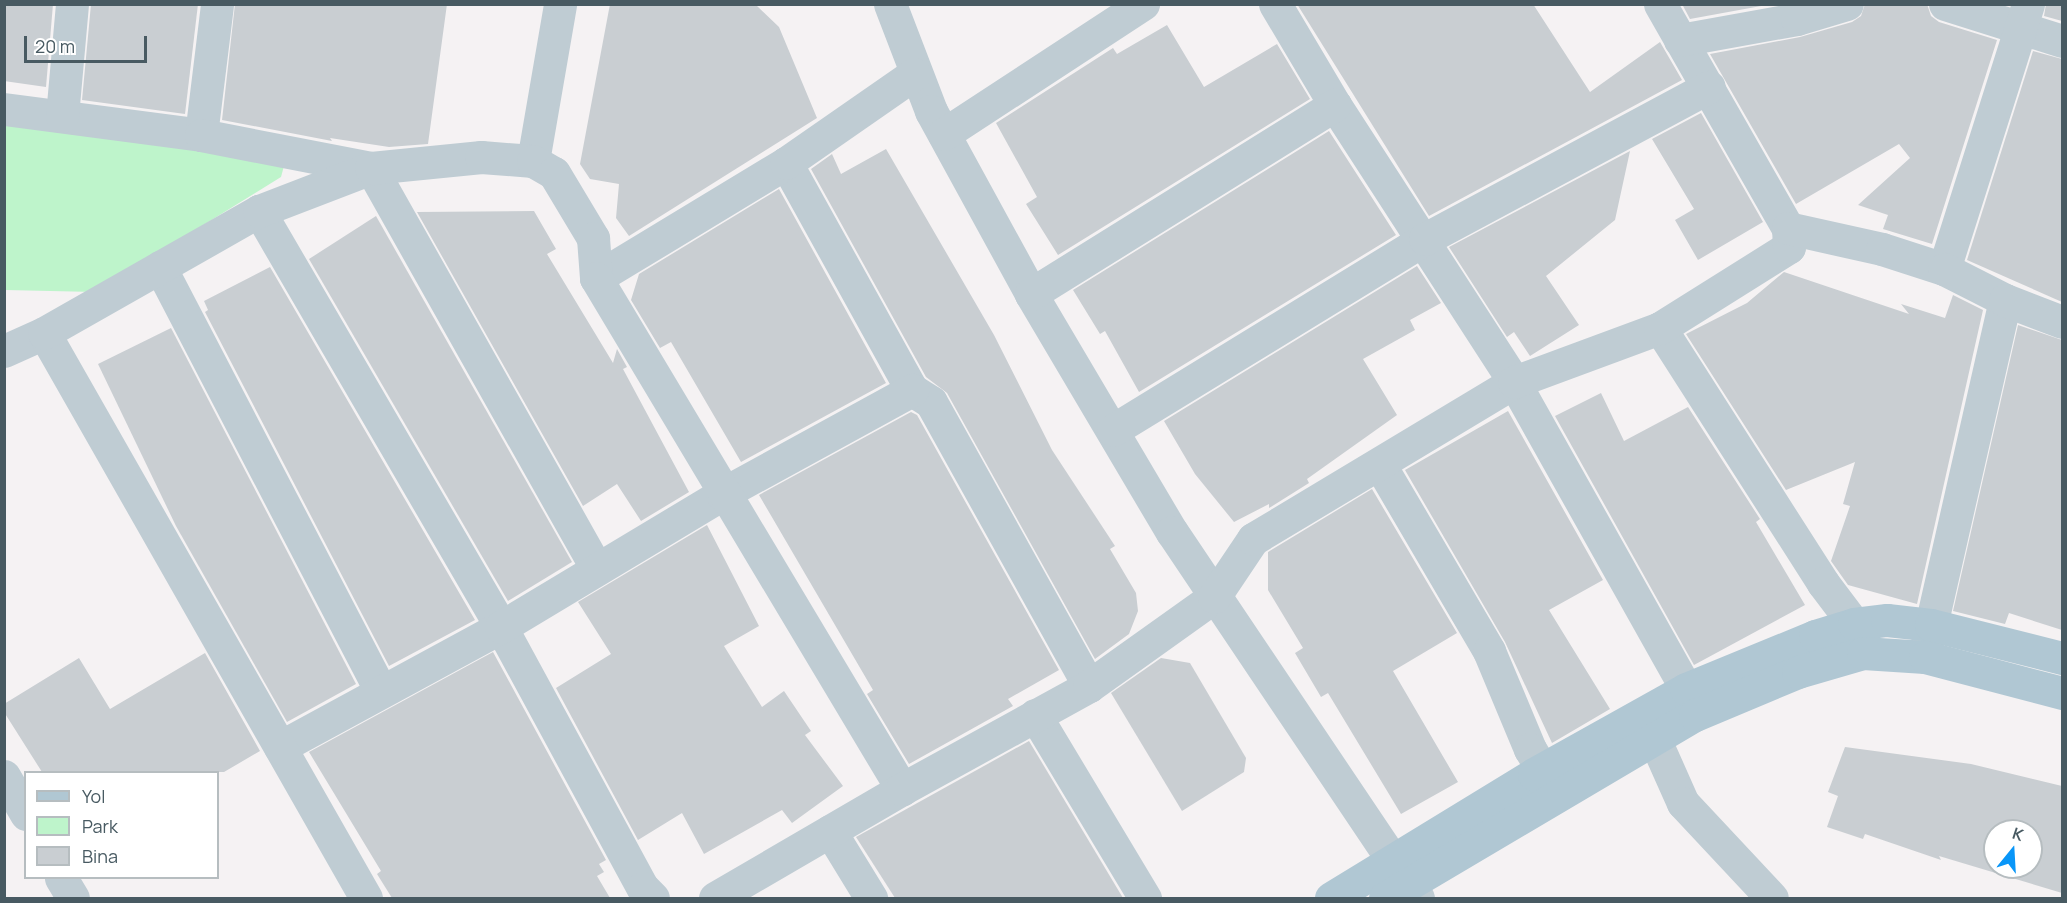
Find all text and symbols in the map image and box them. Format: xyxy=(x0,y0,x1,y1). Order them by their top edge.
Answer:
scale bar xyxy=(27,24,150,62)
text: 20 m xyxy=(35,34,75,58)
legend xyxy=(24,771,219,879)
text: Yol xyxy=(82,784,105,808)
text: Park xyxy=(82,814,118,838)
north arrow xyxy=(1983,819,2043,879)
text: K xyxy=(2010,822,2026,846)
text: Bina xyxy=(82,844,118,868)

